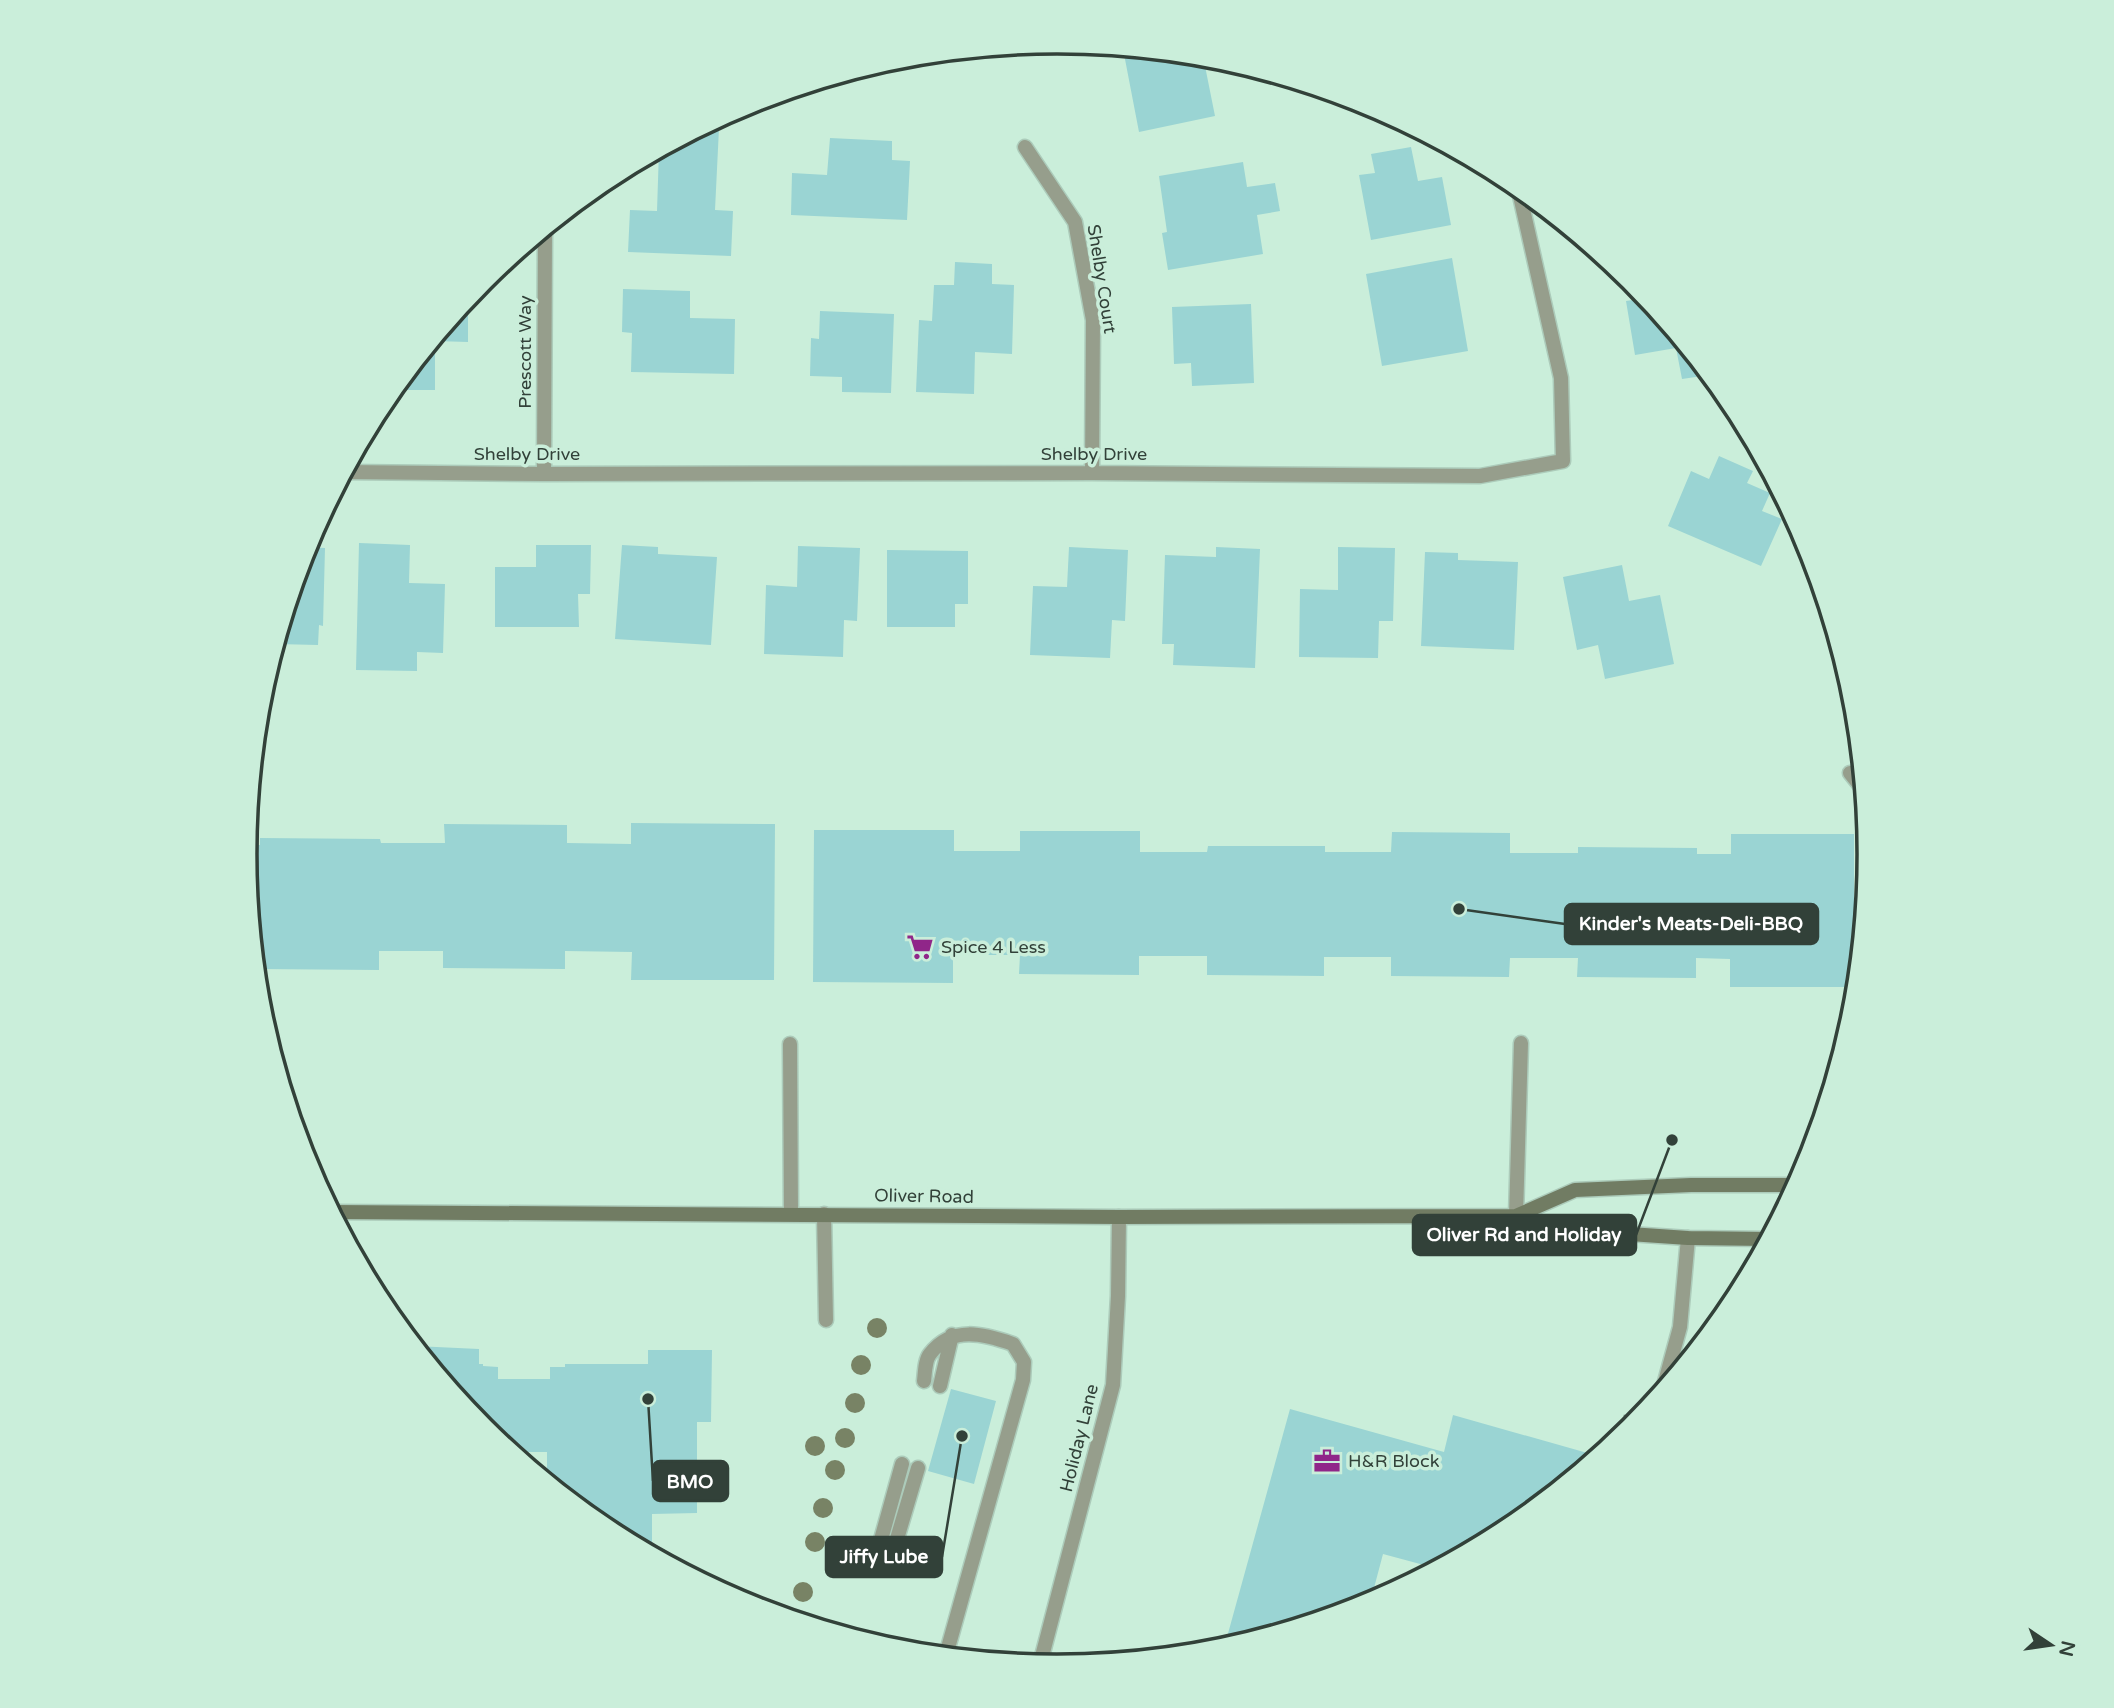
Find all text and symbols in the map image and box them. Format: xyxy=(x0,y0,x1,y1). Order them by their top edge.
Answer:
street label: Shelby Court xyxy=(1083,223,1121,335)
street label: Prescott Way xyxy=(514,295,536,409)
street label: Shelby Drive xyxy=(474,443,580,465)
street label: Shelby Drive xyxy=(1041,443,1147,465)
callout: Kinder's Meats-Deli-BBQ xyxy=(1565,904,1818,944)
text: Kinder's Meats-Deli-BBQ xyxy=(1579,913,1803,935)
supermarket icon: Spice 4 Less xyxy=(905,932,935,962)
place label: Spice 4 Less xyxy=(941,936,1046,958)
street label: Oliver Road xyxy=(874,1184,974,1208)
callout: Oliver Rd and Holiday xyxy=(1413,1215,1636,1255)
text: Oliver Rd and Holiday xyxy=(1426,1224,1622,1247)
street label: Holiday Lane xyxy=(1055,1382,1103,1494)
office icon: H&R Block xyxy=(1312,1446,1342,1476)
place label: H&R Block xyxy=(1348,1450,1440,1472)
callout: BMO xyxy=(653,1461,728,1501)
text: BMO xyxy=(667,1471,713,1493)
callout: Jiffy Lube xyxy=(826,1537,942,1577)
text: Jiffy Lube xyxy=(839,1546,929,1569)
north arrow xyxy=(2016,1610,2086,1680)
text: N xyxy=(2054,1639,2079,1659)

